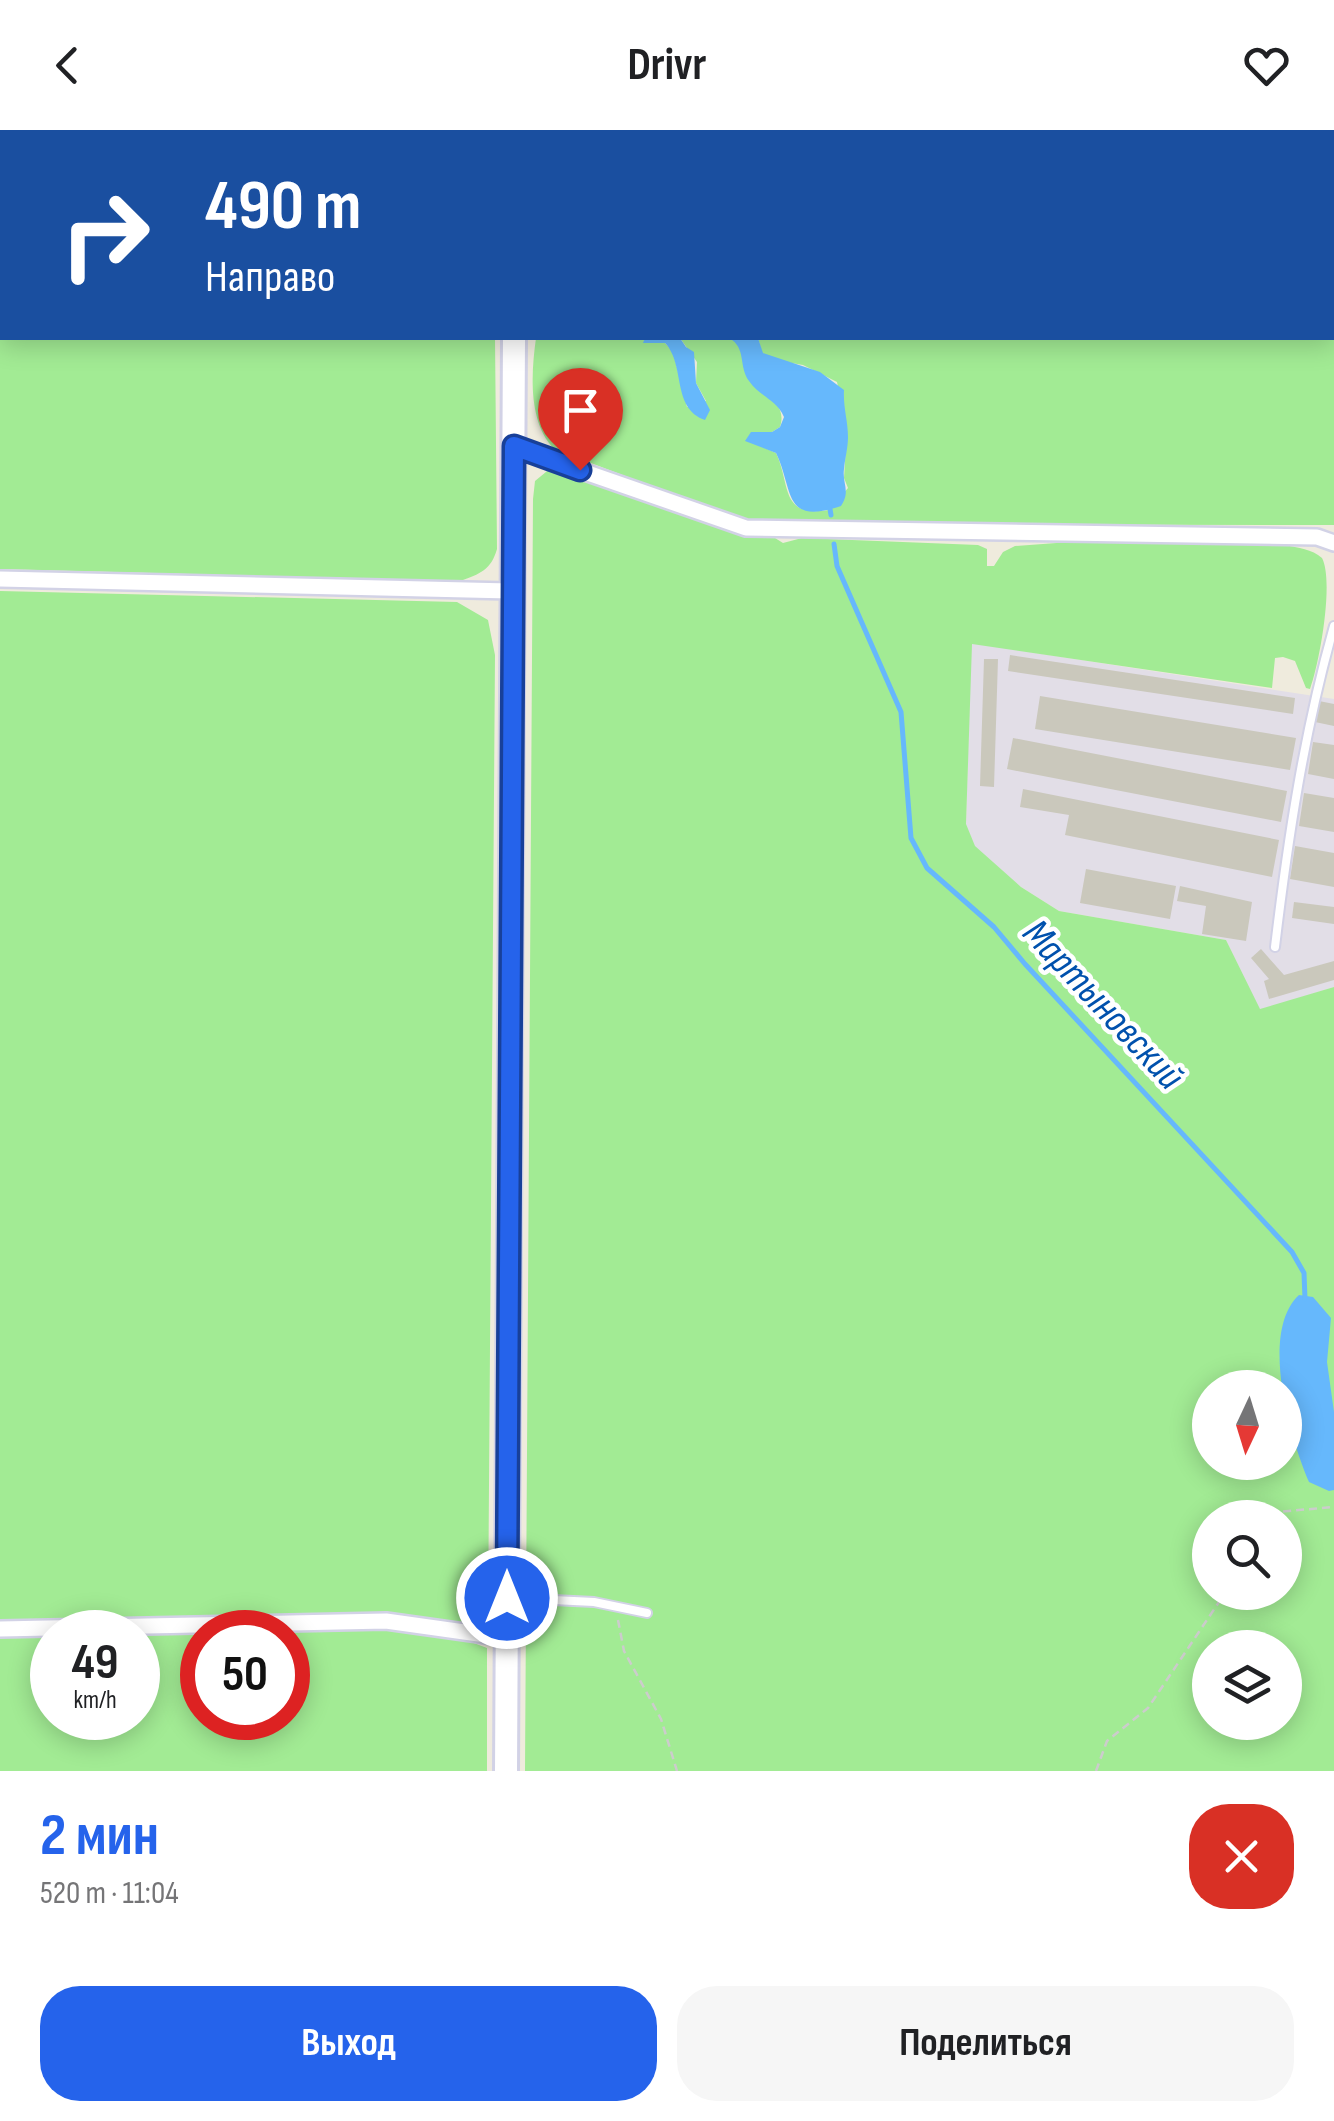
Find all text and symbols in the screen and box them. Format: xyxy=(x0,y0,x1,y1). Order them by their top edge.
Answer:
icon: back xyxy=(40,38,95,93)
text: Drivr xyxy=(627,38,707,93)
icon: heart xyxy=(1239,38,1294,93)
text: 490 m xyxy=(205,165,361,249)
icon: right xyxy=(40,170,170,300)
text: Направо xyxy=(205,250,335,305)
pin xyxy=(538,368,623,471)
icon: arrive xyxy=(553,383,608,438)
water label: Мартыновский xyxy=(1012,910,1194,1100)
north arrow xyxy=(1192,1370,1302,1480)
map controls xyxy=(1192,1370,1302,1740)
button: search xyxy=(1192,1500,1302,1610)
position arrow xyxy=(455,1546,559,1650)
speed limit sign: 50 xyxy=(180,1610,310,1740)
button: layers xyxy=(1192,1630,1302,1740)
text: 49 xyxy=(71,1633,119,1693)
text: km/h xyxy=(73,1685,117,1716)
text: 2 мин xyxy=(40,1800,159,1872)
button: close xyxy=(1189,1804,1294,1909)
text: 520 m · 11:04 xyxy=(40,1874,179,1913)
button: Выход xyxy=(40,1986,657,2101)
button: Поделиться xyxy=(677,1986,1294,2101)

